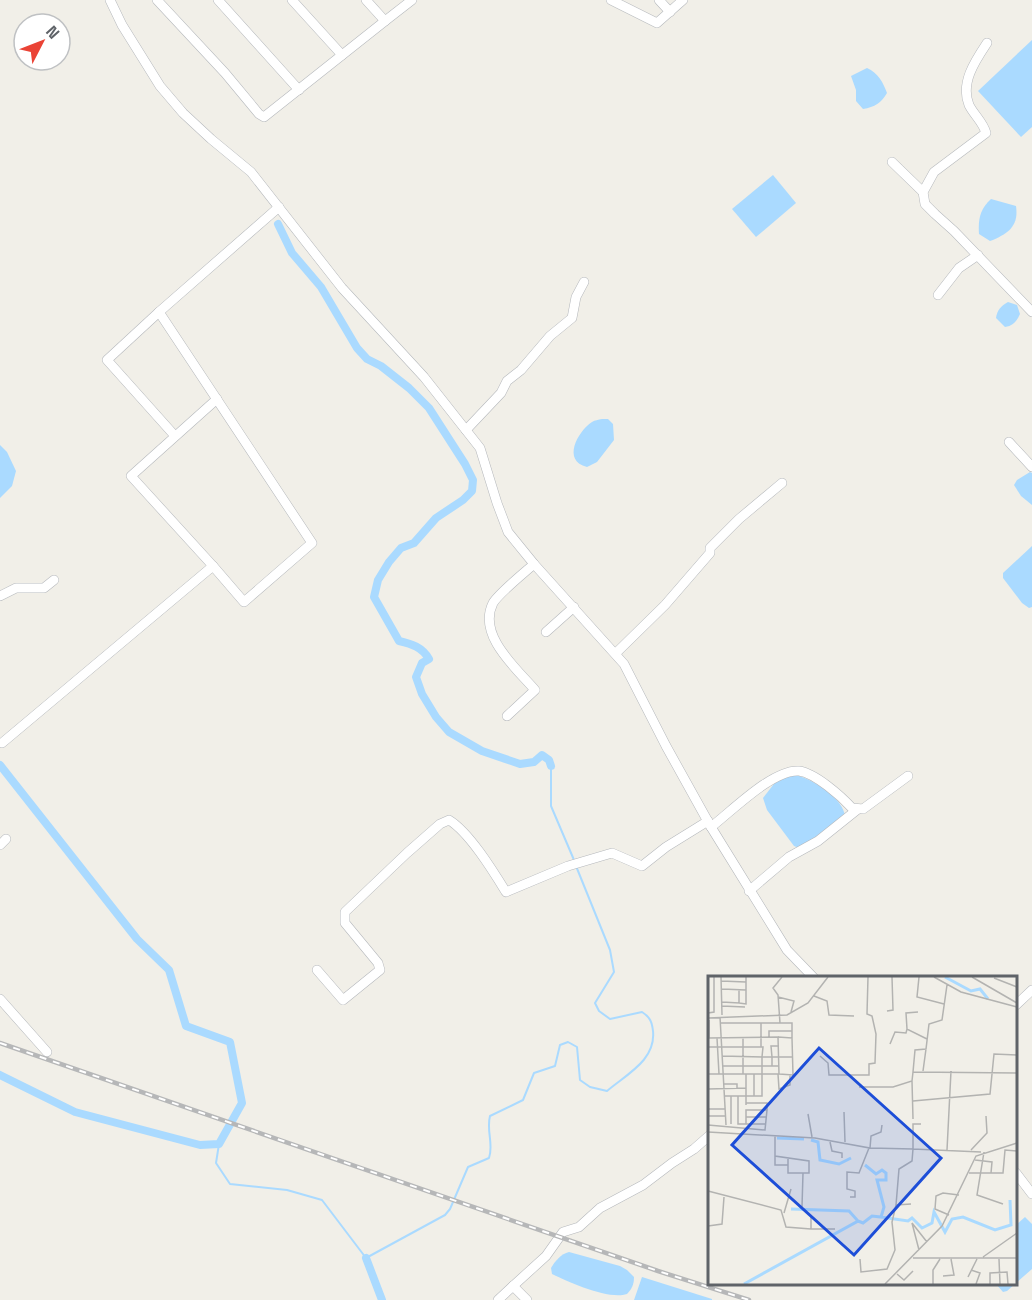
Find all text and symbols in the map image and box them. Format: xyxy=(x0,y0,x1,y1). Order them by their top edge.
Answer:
north arrow xyxy=(12,12,72,72)
text: N xyxy=(41,21,64,43)
inset map xyxy=(708,976,1017,1285)

